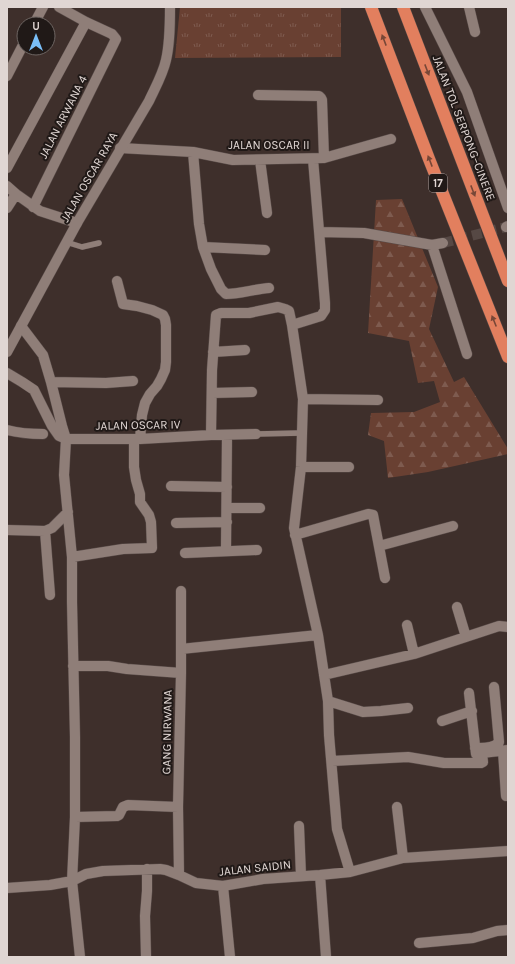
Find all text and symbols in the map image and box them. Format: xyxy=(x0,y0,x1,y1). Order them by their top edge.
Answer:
north arrow xyxy=(16,16,56,56)
text: U xyxy=(32,20,40,33)
one-way arrow xyxy=(380,33,386,45)
street label: JALAN TOL SERPONG–CINERE xyxy=(430,53,498,203)
one-way arrow xyxy=(424,64,430,76)
street label: JALAN ARWANA 4 xyxy=(36,73,90,161)
street label: JALAN OSCAR RAYA xyxy=(58,130,120,224)
street label: JALAN OSCAR II xyxy=(228,138,310,152)
one-way arrow xyxy=(426,155,432,167)
road number: 17 xyxy=(429,174,447,192)
one-way arrow xyxy=(471,185,477,197)
one-way arrow xyxy=(490,315,496,327)
street label: JALAN OSCAR IV xyxy=(95,417,181,433)
street label: GANG NIRWANA xyxy=(159,689,175,774)
street label: JALAN SAIDIN xyxy=(218,857,292,879)

